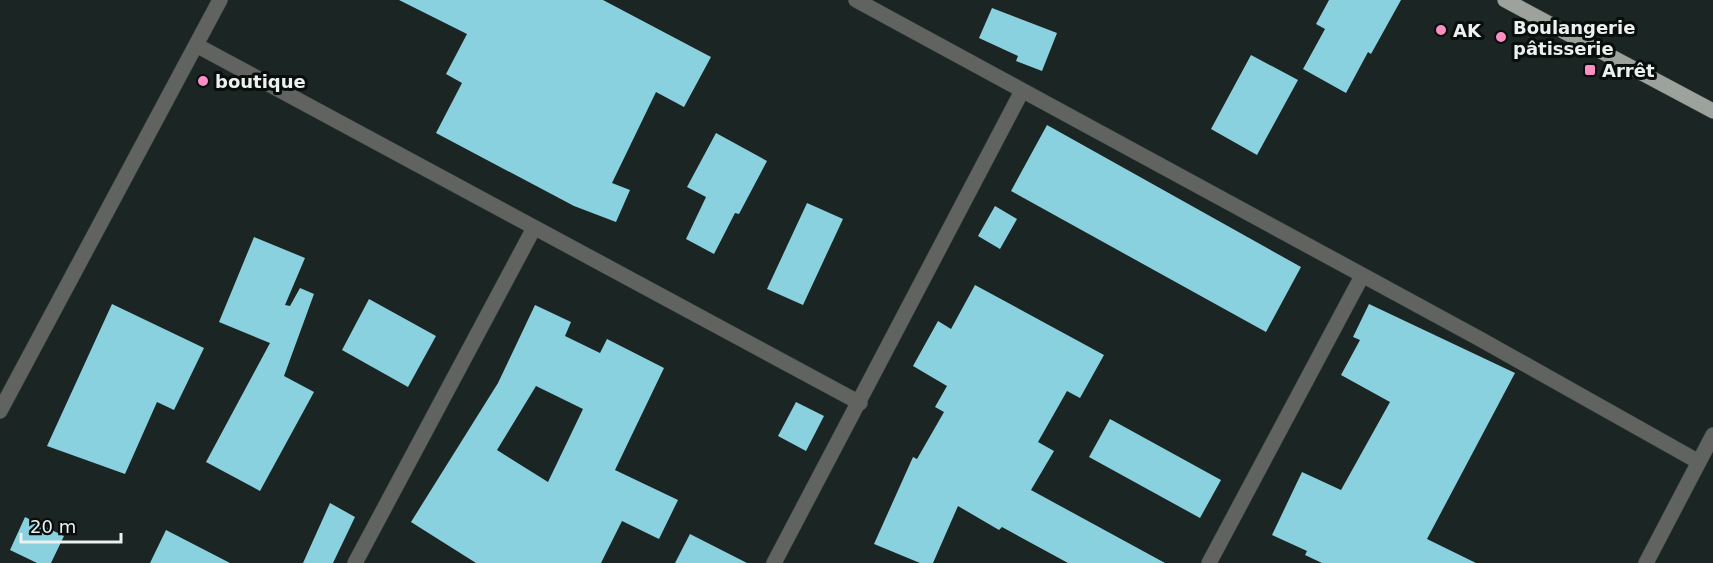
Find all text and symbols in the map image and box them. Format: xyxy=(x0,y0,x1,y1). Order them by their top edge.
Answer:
place label: Boulangerie pâtisserie xyxy=(1513,17,1635,59)
place label: AK xyxy=(1453,20,1482,41)
marker: AK xyxy=(1434,23,1448,37)
marker: Boulangerie pâtisserie xyxy=(1494,30,1508,44)
place label: Arrêt xyxy=(1602,60,1655,81)
marker: Arrêt xyxy=(1583,63,1597,77)
place label: boutique xyxy=(215,71,306,92)
marker: boutique xyxy=(196,74,210,88)
scale bar xyxy=(21,506,122,544)
text: 20 m xyxy=(30,516,76,537)

